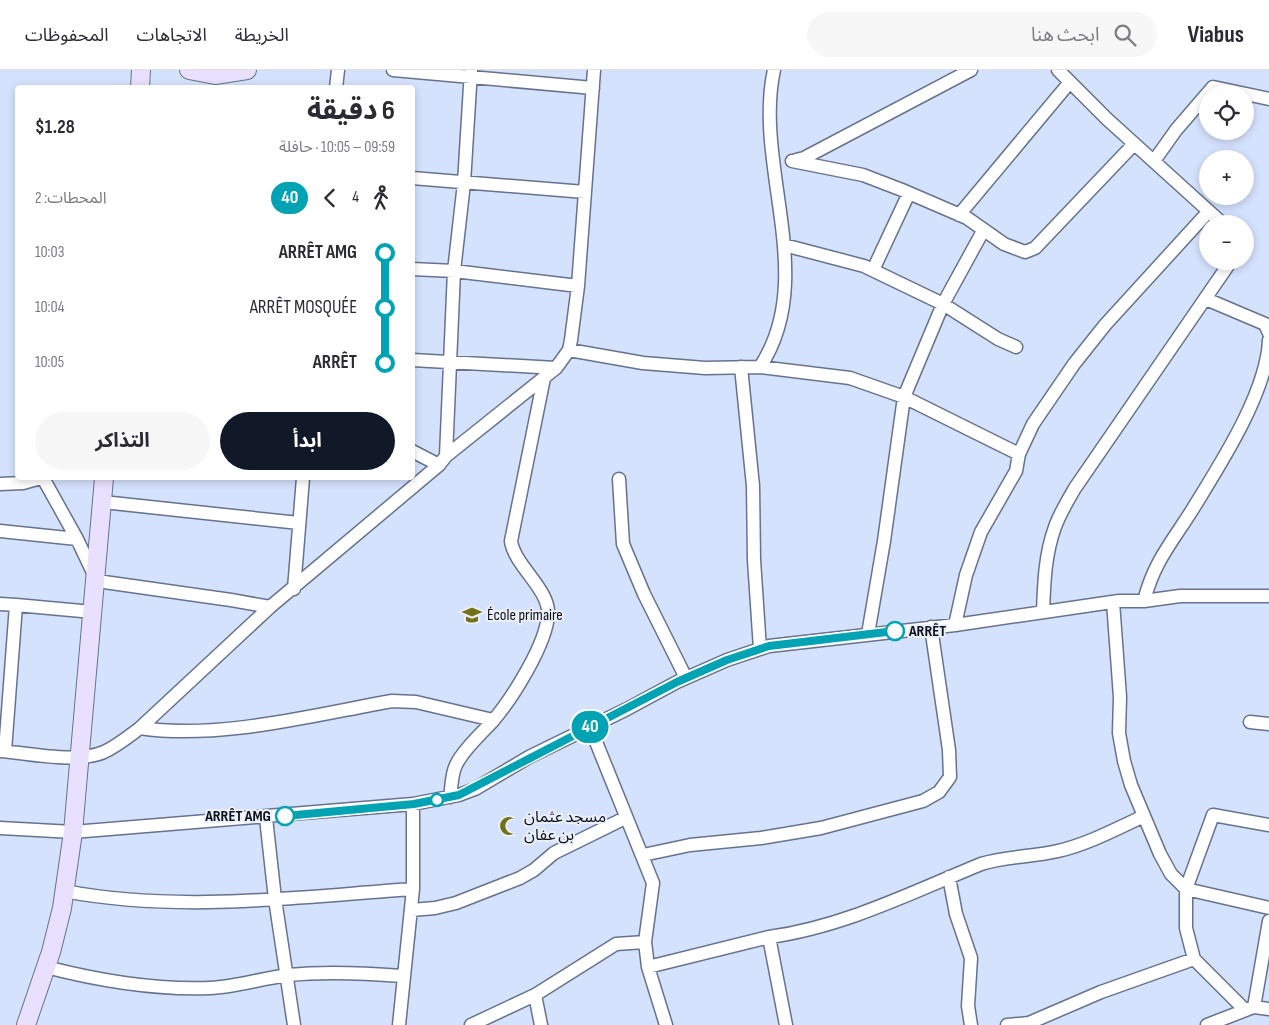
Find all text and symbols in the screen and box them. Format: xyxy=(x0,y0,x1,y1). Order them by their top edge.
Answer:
search box xyxy=(807,12,1157,57)
text: Viabus xyxy=(1187,20,1244,49)
icon: search xyxy=(1111,21,1139,49)
text: ابحث هنا xyxy=(1031,24,1099,47)
text: المحفوظات xyxy=(25,25,109,46)
text: الاتجاهات xyxy=(137,25,207,46)
text: الخريطة xyxy=(235,25,289,46)
map controls xyxy=(1199,85,1254,270)
button: locate xyxy=(1199,85,1254,140)
text: 6 دقيقة xyxy=(307,94,395,127)
text: $1.28 xyxy=(35,116,75,139)
text: 09:59 – 10:05 · حافلة xyxy=(279,138,395,157)
button: + xyxy=(1199,150,1254,205)
icon: back xyxy=(316,184,344,212)
icon: walk xyxy=(367,184,395,212)
text: 40 xyxy=(281,187,298,208)
text: 4 xyxy=(352,188,359,207)
text: المحطات: 2 xyxy=(35,189,106,208)
button: − xyxy=(1199,215,1254,270)
text: ARRÊT AMG xyxy=(279,241,357,264)
text: 10:03 xyxy=(35,243,64,262)
text: ARRÊT MOSQUÉE xyxy=(250,296,357,319)
text: 10:04 xyxy=(35,298,64,317)
text: ARRÊT xyxy=(313,351,357,374)
text: 10:05 xyxy=(35,353,64,372)
button: التذاكر xyxy=(35,412,210,470)
button: ابدأ xyxy=(220,412,395,470)
school or university icon: École primaire xyxy=(461,604,483,626)
place label: École primaire xyxy=(487,606,563,625)
marker: ARRÊT xyxy=(885,621,905,641)
place label: ARRÊT xyxy=(908,622,946,641)
line badge: 40 xyxy=(568,711,612,743)
text: 40 xyxy=(582,716,598,737)
unlabelled marker xyxy=(430,793,444,807)
marker: ARRÊT AMG xyxy=(275,806,295,826)
place label: ARRÊT AMG xyxy=(204,807,271,826)
place label: مسجد عثمان بن عفان xyxy=(524,808,606,845)
mosque icon: مسجد عثمان بن عفان xyxy=(498,815,520,837)

